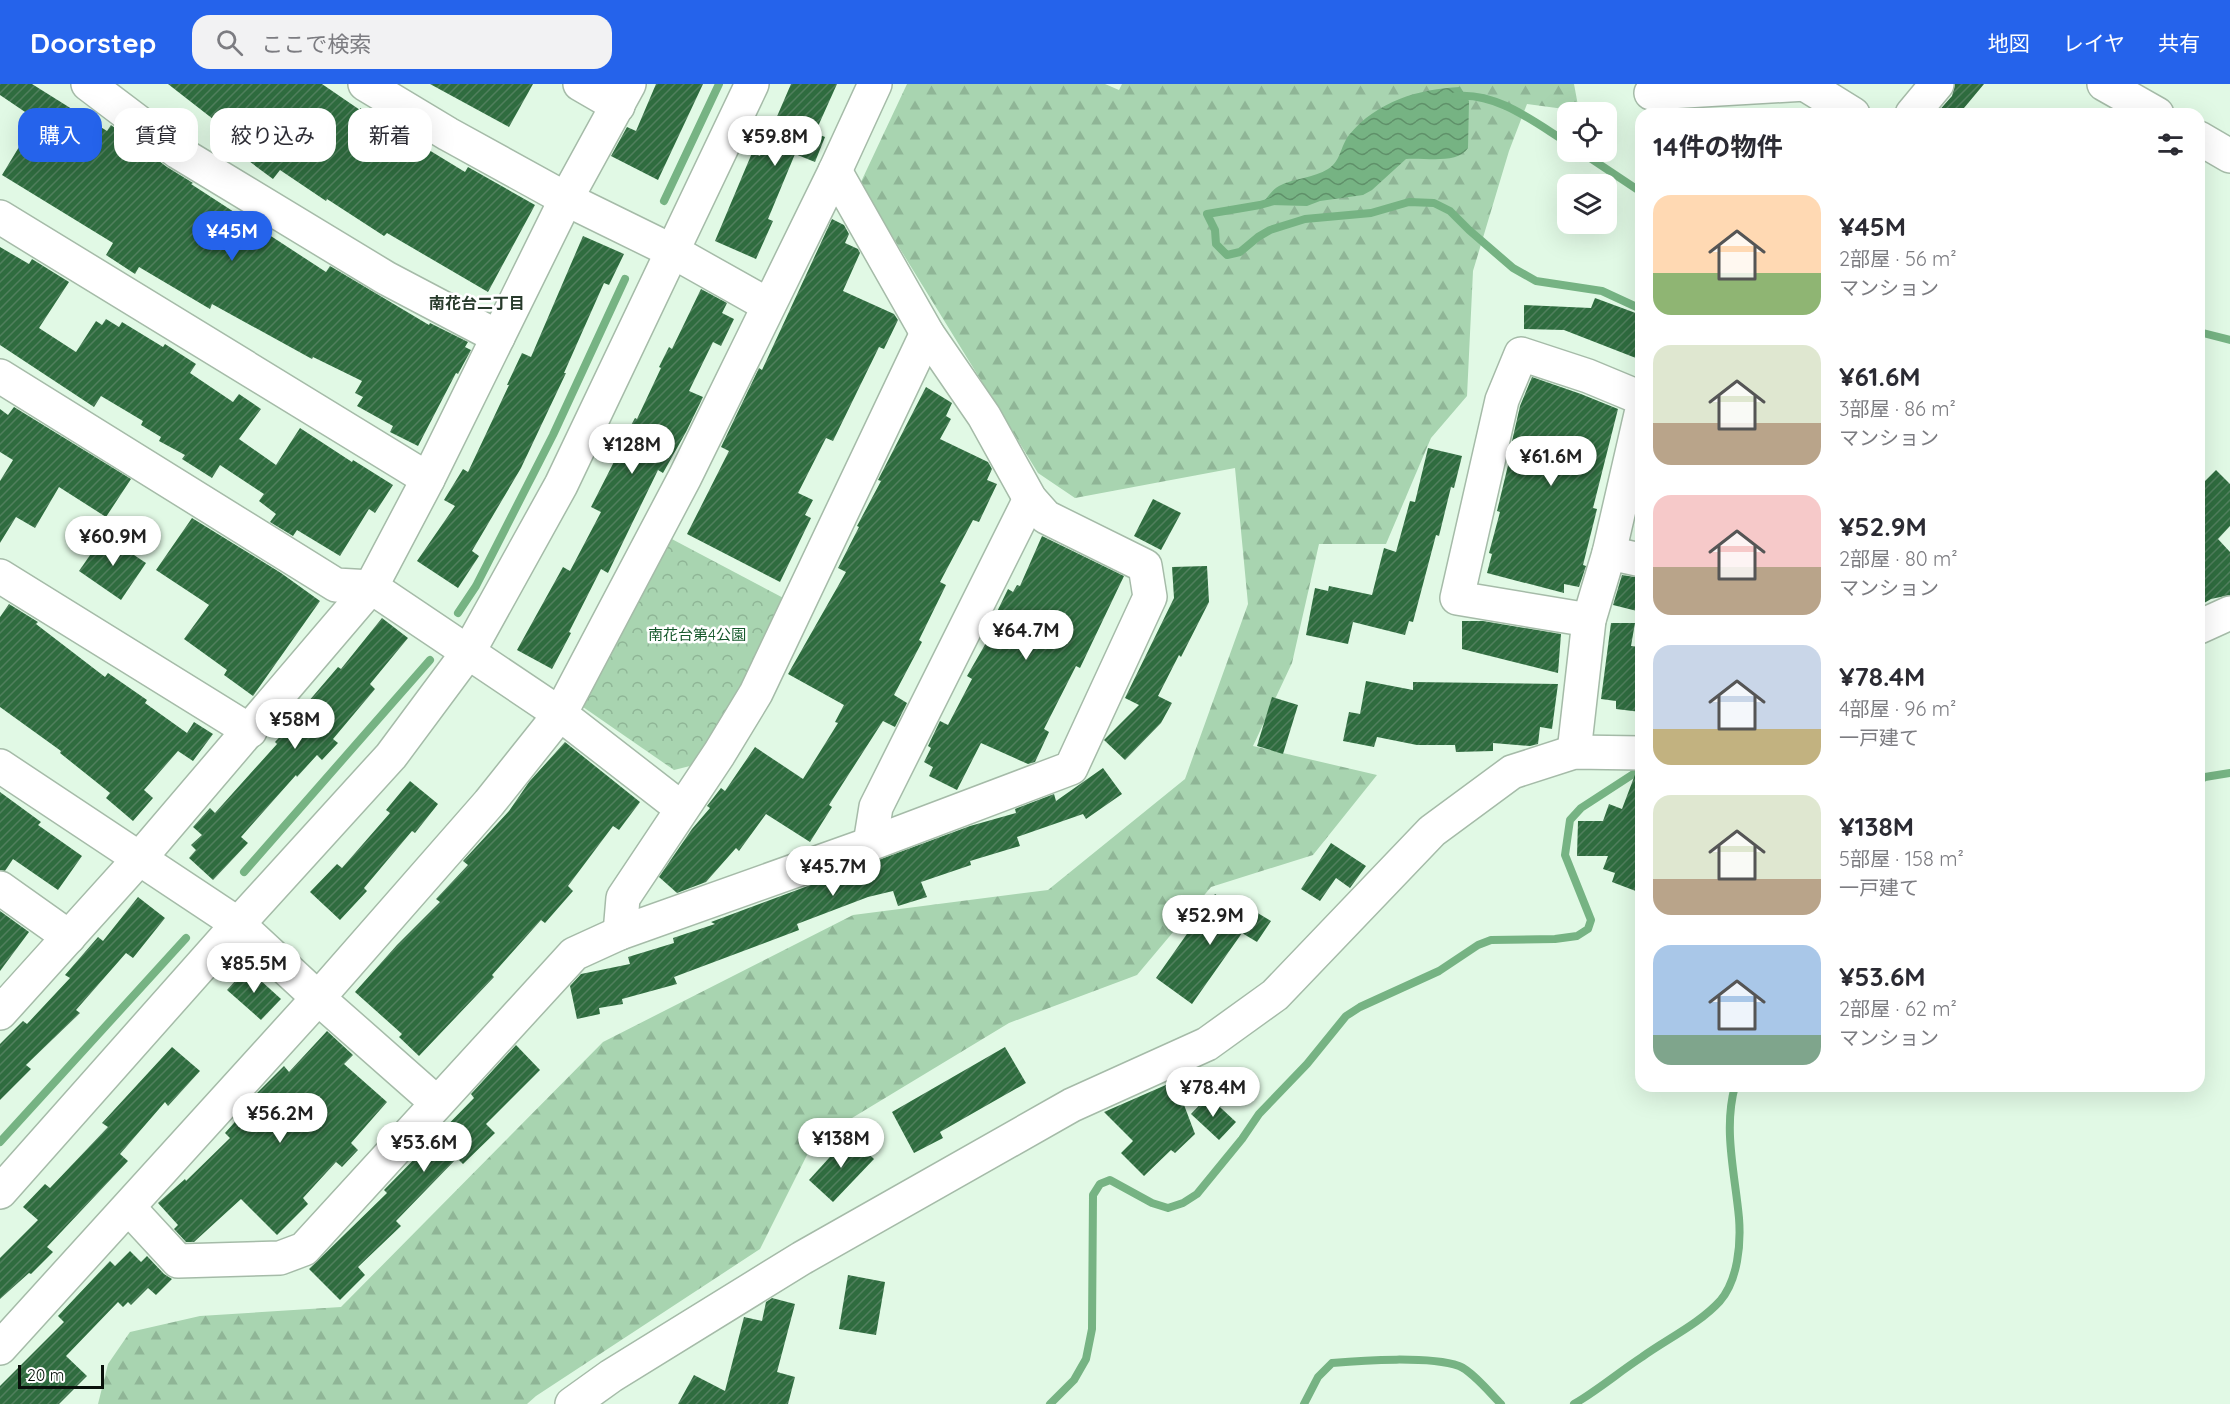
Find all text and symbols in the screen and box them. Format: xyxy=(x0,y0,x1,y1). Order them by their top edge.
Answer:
search box xyxy=(192,15,612,69)
text: Doorstep xyxy=(30,25,156,60)
icon: search xyxy=(213,26,246,59)
text: ここで検索 xyxy=(261,30,371,58)
text: 地図 xyxy=(1988,30,2030,56)
text: レイヤ xyxy=(2063,30,2125,56)
text: 共有 xyxy=(2158,30,2200,56)
map controls xyxy=(1557,102,1617,234)
button: locate xyxy=(1557,102,1617,162)
chip: 購入 xyxy=(18,108,102,162)
chip: 賃貸 xyxy=(114,108,198,162)
chip: 絞り込み xyxy=(210,108,336,162)
chip: 新着 xyxy=(348,108,432,162)
pin: ¥59.8M xyxy=(726,116,824,167)
text: ¥59.8M xyxy=(742,123,808,148)
icon: filters xyxy=(2154,128,2187,161)
text: 14件の物件 xyxy=(1653,130,1782,163)
button: layers xyxy=(1557,174,1617,234)
text: ¥45M xyxy=(1839,210,1906,243)
pin: ¥45M xyxy=(196,211,268,262)
text: ¥45M xyxy=(206,218,258,243)
icon: home xyxy=(1701,219,1773,291)
text: 2部屋 · 56 m² xyxy=(1839,246,1957,271)
text: マンション xyxy=(1839,275,1939,300)
district label: 南花台二丁目 xyxy=(429,293,525,313)
text: ¥61.6M xyxy=(1839,360,1921,393)
icon: home xyxy=(1701,369,1773,441)
text: 3部屋 · 86 m² xyxy=(1839,396,1956,421)
pin: ¥128M xyxy=(590,424,674,475)
text: マンション xyxy=(1839,425,1939,450)
text: ¥128M xyxy=(603,431,661,456)
pin: ¥61.6M xyxy=(1502,436,1600,487)
text: ¥61.6M xyxy=(1520,443,1582,468)
text: ¥52.9M xyxy=(1839,510,1927,543)
pin: ¥60.9M xyxy=(64,516,162,567)
icon: home xyxy=(1701,519,1773,591)
text: ¥60.9M xyxy=(79,523,147,548)
text: 2部屋 · 80 m² xyxy=(1839,546,1958,571)
text: マンション xyxy=(1839,575,1939,600)
pin: ¥64.7M xyxy=(977,610,1075,661)
text: ¥64.7M xyxy=(992,617,1060,642)
park label: 南花台第4公園 xyxy=(648,625,746,644)
text: ¥78.4M xyxy=(1839,660,1925,693)
icon: home xyxy=(1701,669,1773,741)
text: 4部屋 · 96 m² xyxy=(1839,696,1956,721)
pin: ¥58M xyxy=(259,699,331,750)
text: ¥58M xyxy=(270,706,320,731)
text: 一戸建て xyxy=(1839,725,1919,750)
text: ¥138M xyxy=(1839,810,1914,843)
icon: home xyxy=(1701,819,1773,891)
pin: ¥45.7M xyxy=(784,846,882,897)
text: 5部屋 · 158 m² xyxy=(1839,846,1964,871)
text: ¥45.7M xyxy=(800,853,866,878)
text: 一戸建て xyxy=(1839,875,1919,900)
pin: ¥52.9M xyxy=(1161,895,1259,946)
text: ¥52.9M xyxy=(1176,902,1244,927)
pin: ¥85.5M xyxy=(205,943,303,994)
text: ¥85.5M xyxy=(221,950,287,975)
text: ¥53.6M xyxy=(1839,960,1926,993)
icon: home xyxy=(1701,969,1773,1041)
text: 2部屋 · 62 m² xyxy=(1839,996,1957,1021)
text: マンション xyxy=(1839,1025,1939,1050)
pin: ¥78.4M xyxy=(1164,1067,1262,1118)
text: ¥78.4M xyxy=(1180,1074,1246,1099)
pin: ¥56.2M xyxy=(231,1093,329,1144)
text: ¥56.2M xyxy=(246,1100,314,1125)
pin: ¥138M xyxy=(799,1118,883,1169)
pin: ¥53.6M xyxy=(375,1122,473,1173)
text: ¥138M xyxy=(812,1125,870,1150)
text: ¥53.6M xyxy=(391,1129,457,1154)
scale bar xyxy=(18,1362,104,1390)
text: 20 m xyxy=(27,1365,64,1385)

